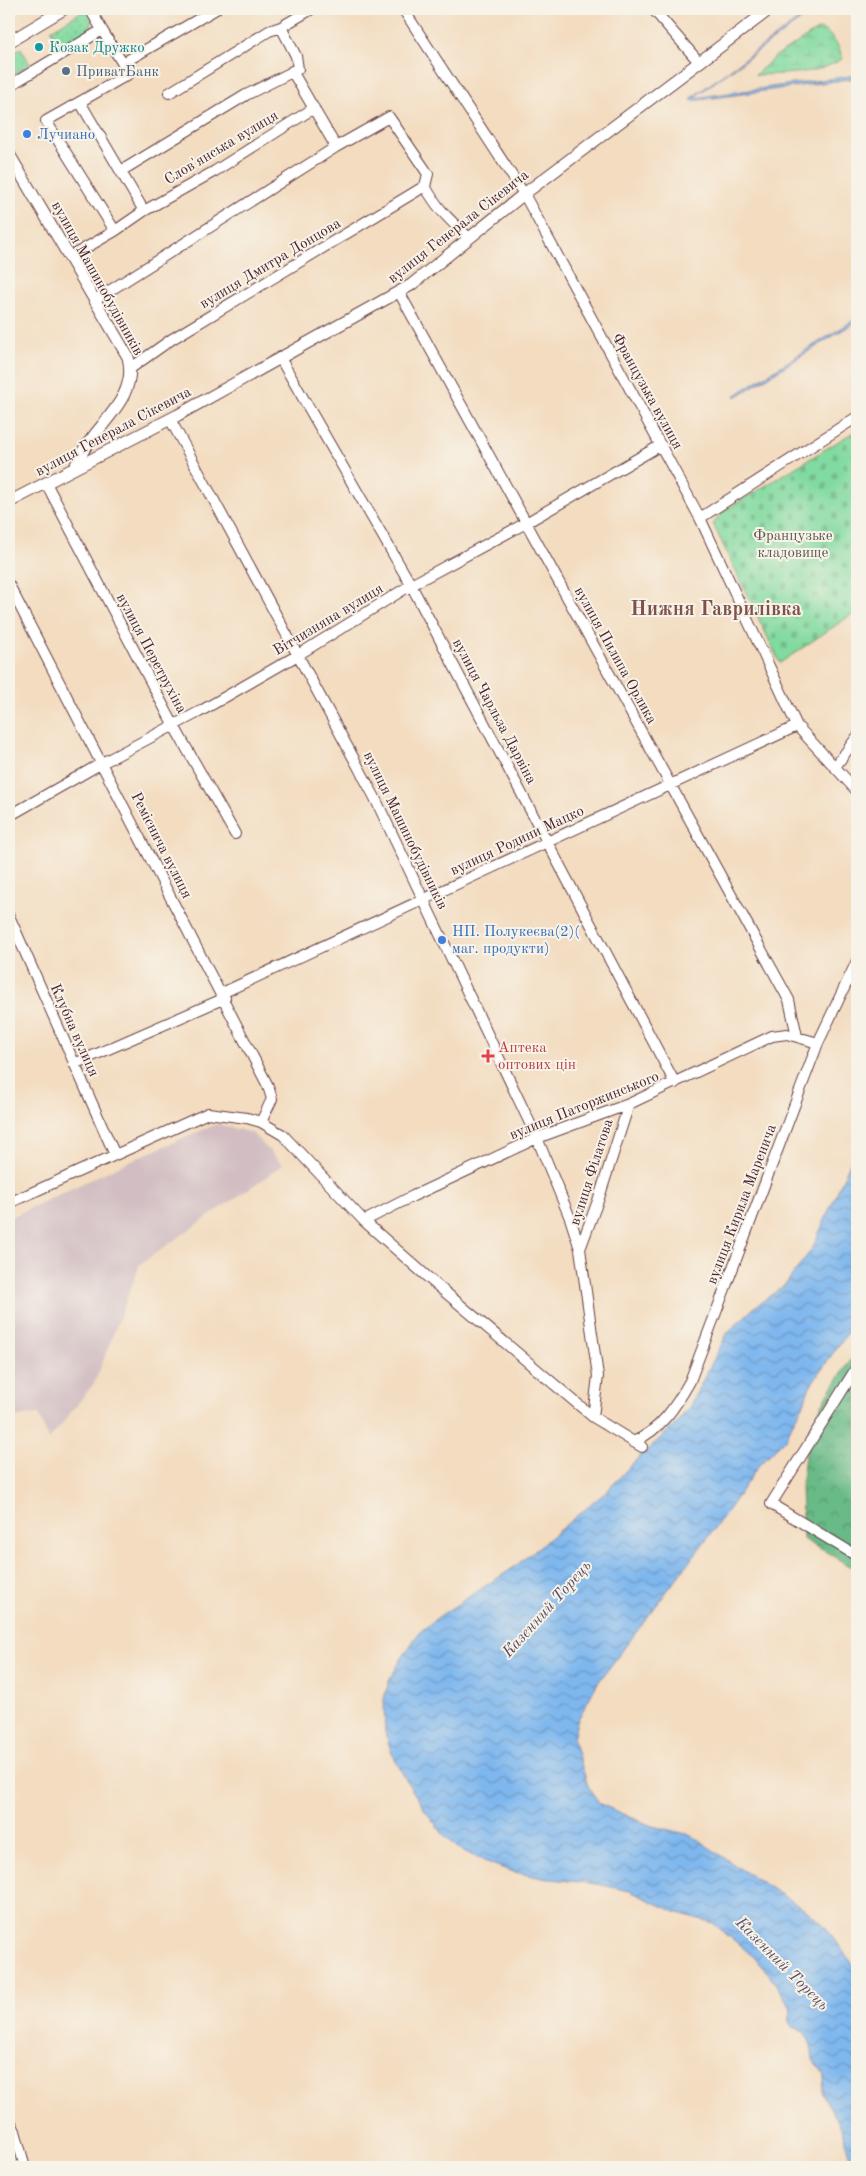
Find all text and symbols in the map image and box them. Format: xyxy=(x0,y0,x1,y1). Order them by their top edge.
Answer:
marker: Козак Дружко xyxy=(33,41,45,53)
place label: Козак Дружко xyxy=(49,41,145,56)
marker: ПриватБанк xyxy=(60,65,72,77)
place label: ПриватБанк xyxy=(76,65,160,80)
street label: Слов'янська вулиця xyxy=(162,108,281,188)
marker: Лучиано xyxy=(21,128,33,140)
place label: Лучиано xyxy=(37,128,95,143)
street label: вулиця Генерала Сікевича xyxy=(386,167,533,287)
street label: вулиця Машинобудівників xyxy=(48,199,145,358)
street label: вулиця Дмитра Донцова xyxy=(198,216,344,312)
street label: Французька вулиця xyxy=(609,331,685,452)
street label: вулиця Генерала Сікевича xyxy=(33,385,195,480)
park label: Французьке кладовище xyxy=(753,529,833,561)
street label: Вітчизняна вулиця xyxy=(271,581,387,659)
street label: вулиця Пилипа Орлика xyxy=(571,585,659,727)
street label: вулиця Перетрухіна xyxy=(113,591,189,717)
district label: Нижня Гаврилівка xyxy=(630,600,802,620)
street label: вулиця Чарльза Дарвіна xyxy=(449,637,539,787)
street label: вулиця Машинобудівників xyxy=(360,749,449,912)
street label: Реміснича вулиця xyxy=(127,790,194,901)
street label: вулиця Родини Мацко xyxy=(448,804,587,879)
place label: НП. Полукеєва(2)( маг. продукти) xyxy=(452,925,580,957)
marker: НП. Полукеєва(2)( маг. продукти) xyxy=(436,934,448,946)
street label: Клубна вулиця xyxy=(47,982,101,1079)
place label: Аптека оптових цін xyxy=(498,1041,576,1073)
marker: Аптека оптових цін xyxy=(482,1050,494,1062)
street label: вулиця Паторжинського xyxy=(508,1070,661,1143)
street label: вулиця Філатова xyxy=(568,1117,617,1228)
street label: вулиця Кирила Маренича xyxy=(705,1122,780,1287)
water label: Казенний Торець xyxy=(499,1558,595,1662)
water label: Казенний Торець xyxy=(731,1914,831,2014)

